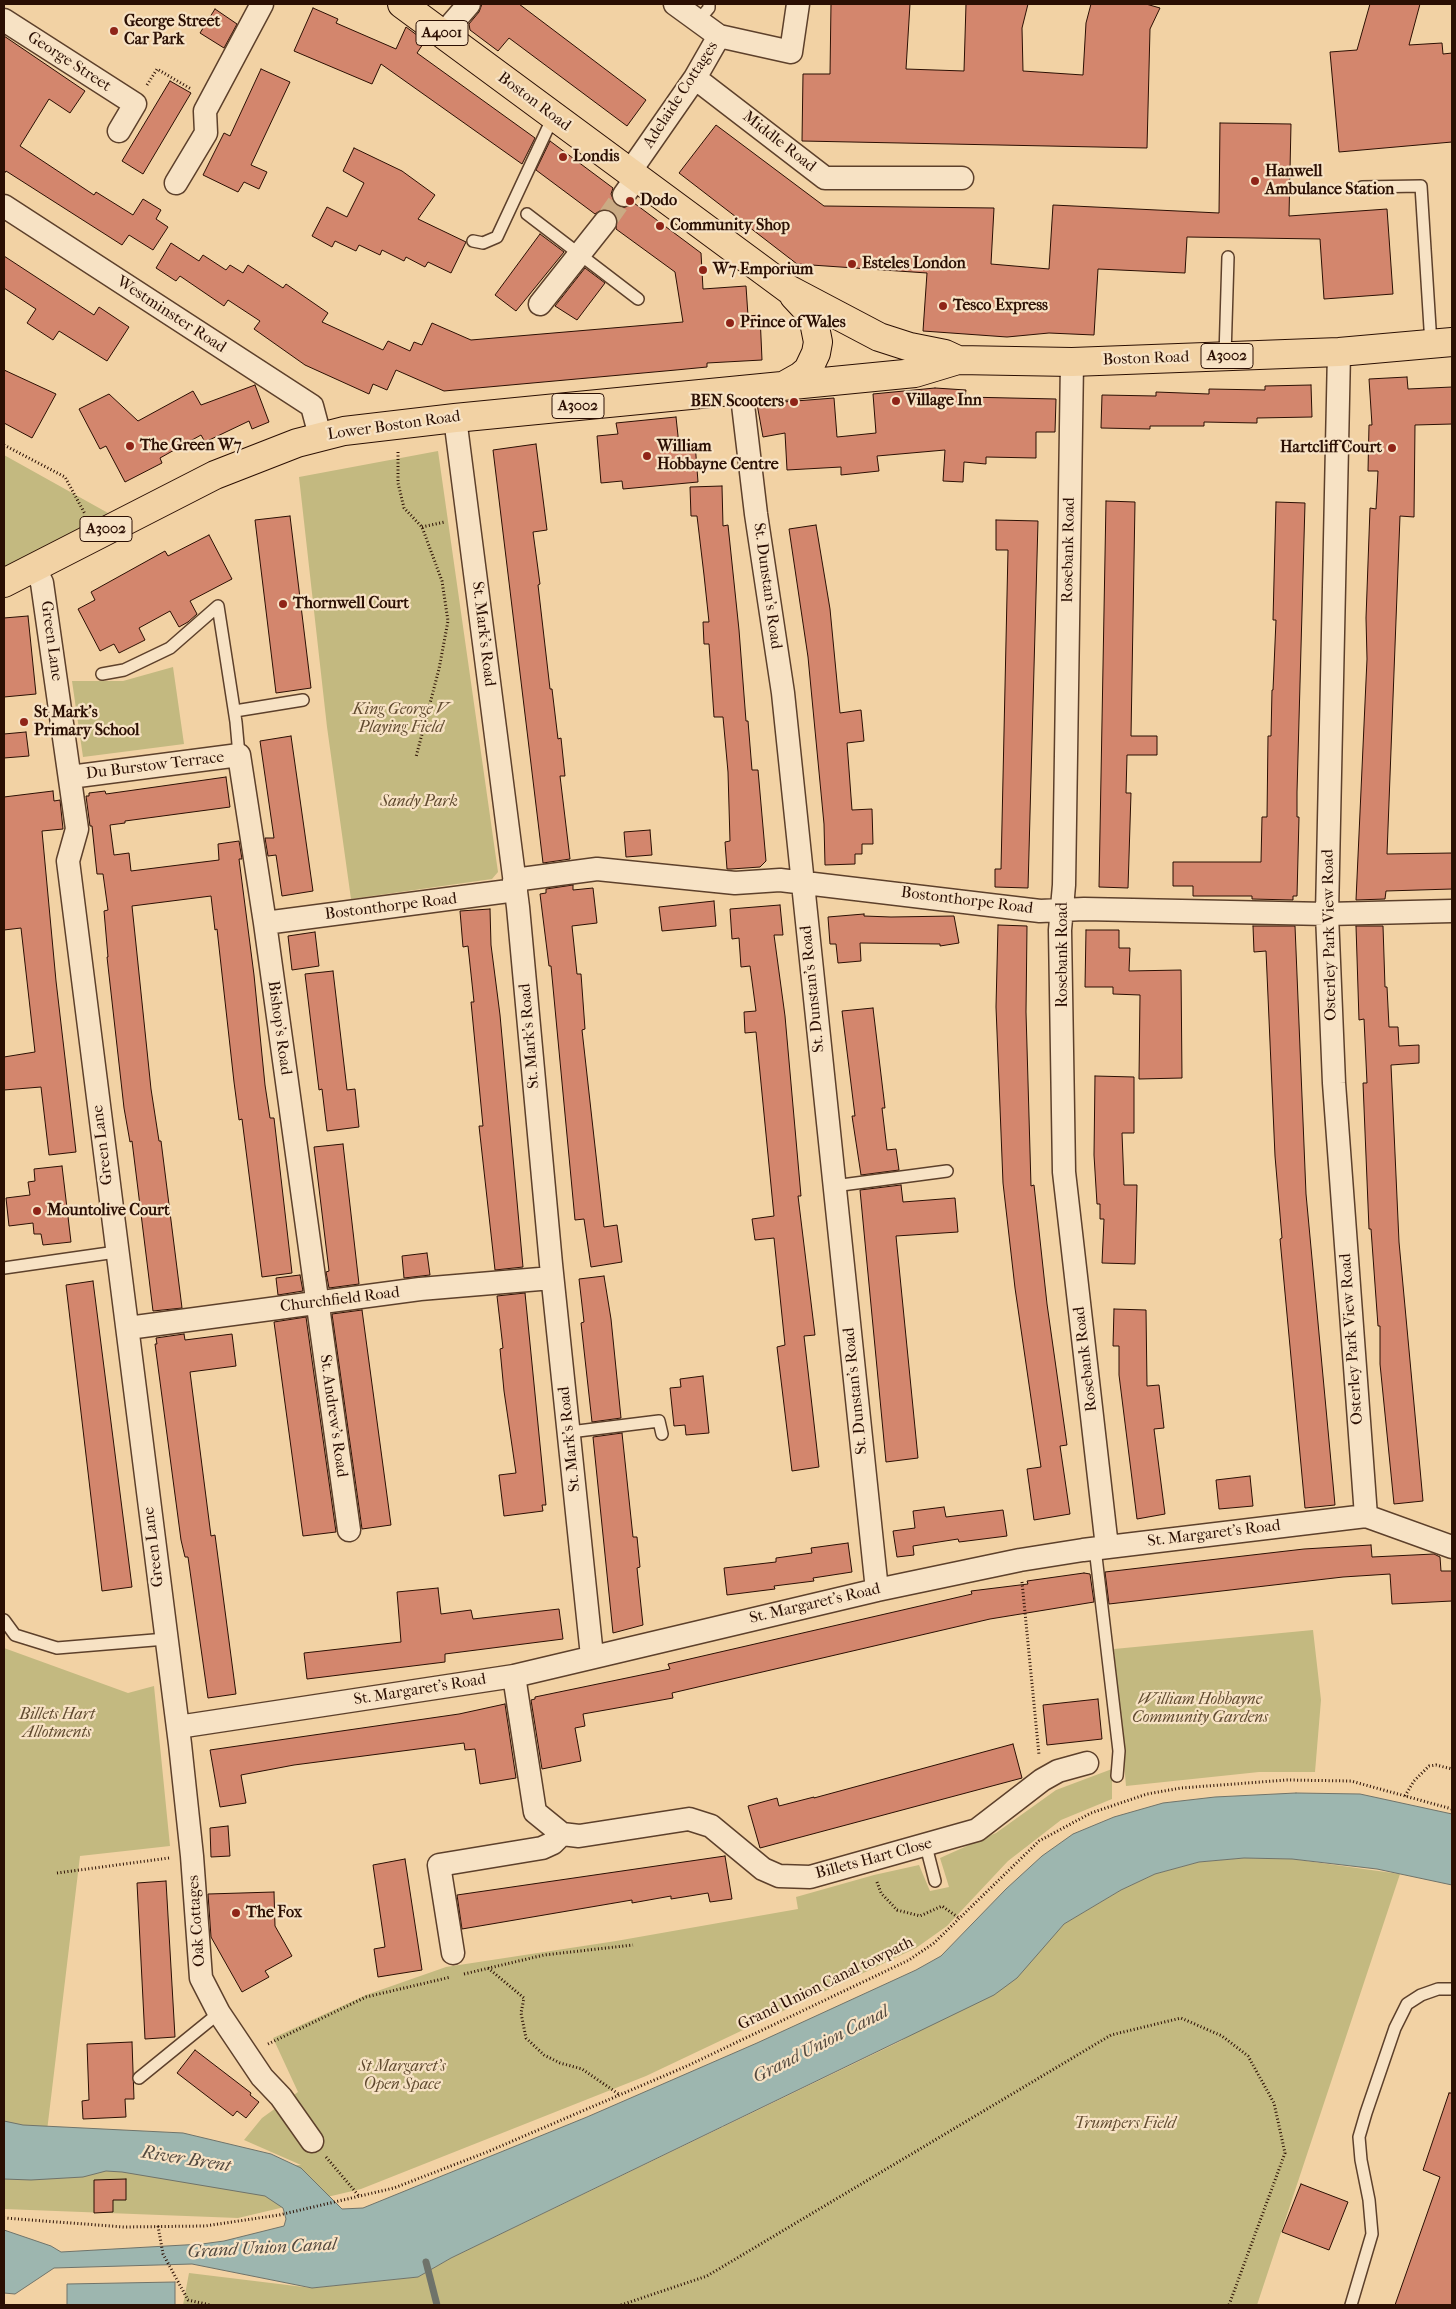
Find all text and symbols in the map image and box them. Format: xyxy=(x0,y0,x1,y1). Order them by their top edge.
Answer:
place label: George Street Car Park xyxy=(124,12,220,50)
road number: A4001 xyxy=(416,20,468,46)
marker: George Street Car Park xyxy=(108,25,120,37)
street label: George Street xyxy=(23,28,115,96)
street label: Adelaide Cottages xyxy=(639,38,723,152)
street label: Boston Road xyxy=(494,68,574,136)
street label: Middle Road xyxy=(738,107,820,177)
place label: Londis xyxy=(573,147,619,167)
marker: Londis xyxy=(557,151,569,163)
place label: Hanwell Ambulance Station xyxy=(1265,162,1394,200)
marker: Hanwell Ambulance Station xyxy=(1249,175,1261,187)
place label: Dodo xyxy=(640,191,677,211)
marker: Dodo xyxy=(624,195,636,207)
place label: Community Shop xyxy=(670,216,790,236)
marker: Community Shop xyxy=(654,220,666,232)
place label: Esteles London xyxy=(862,254,966,274)
marker: Esteles London xyxy=(846,258,858,270)
place label: W7 Emporium xyxy=(713,260,813,280)
marker: W7 Emporium xyxy=(697,264,709,276)
street label: Westminster Road xyxy=(113,272,229,358)
place label: Tesco Express xyxy=(953,296,1048,316)
marker: Tesco Express xyxy=(937,300,949,312)
place label: Prince of Wales xyxy=(740,313,846,333)
marker: Prince of Wales xyxy=(724,317,736,329)
road number: A3002 xyxy=(1201,344,1253,368)
street label: Boston Road xyxy=(1102,348,1190,370)
place label: Village Inn xyxy=(906,391,982,411)
place label: BEN Scooters xyxy=(691,392,784,412)
road number: A3002 xyxy=(552,394,604,418)
marker: Village Inn xyxy=(890,395,902,407)
marker: BEN Scooters xyxy=(788,396,800,408)
street label: Lower Boston Road xyxy=(326,407,462,445)
place label: The Green W7 xyxy=(140,436,241,456)
place label: William Hobbayne Centre xyxy=(657,437,779,475)
place label: Hartcliff Court xyxy=(1280,438,1382,458)
marker: The Green W7 xyxy=(124,440,136,452)
marker: Hartcliff Court xyxy=(1386,442,1398,454)
marker: William Hobbayne Centre xyxy=(641,450,653,462)
street label: Rosebank Road xyxy=(1058,497,1080,603)
road number: A3002 xyxy=(80,516,132,542)
street label: St. Dunstan's Road xyxy=(749,522,785,650)
street label: St. Mark's Road xyxy=(467,580,499,688)
place label: Thornwell Court xyxy=(293,594,409,614)
marker: Thornwell Court xyxy=(277,598,289,610)
street label: Green Lane xyxy=(36,600,66,682)
park label: King George V Playing Field xyxy=(353,700,449,738)
place label: St Mark's Primary School xyxy=(34,703,139,741)
marker: St Mark's Primary School xyxy=(18,716,30,728)
street label: Du Burstow Terrace xyxy=(85,748,225,784)
park label: Sandy Park xyxy=(380,792,458,812)
street label: Osterley Park View Road xyxy=(1319,849,1341,1021)
street label: Bostonthorpe Road xyxy=(900,883,1034,919)
street label: Bostonthorpe Road xyxy=(324,889,458,925)
street label: Rosebank Road xyxy=(1053,902,1073,1008)
street label: St. Dunstan's Road xyxy=(797,925,829,1053)
street label: Bishop's Road xyxy=(263,980,295,1076)
street label: St. Mark's Road xyxy=(516,983,544,1089)
street label: Green Lane xyxy=(89,1104,117,1186)
place label: Mountolive Court xyxy=(47,1201,170,1221)
marker: Mountolive Court xyxy=(31,1205,43,1217)
street label: Osterley Park View Road xyxy=(1336,1253,1368,1425)
street label: Churchfield Road xyxy=(279,1283,401,1317)
street label: Rosebank Road xyxy=(1070,1305,1102,1413)
street label: St. Dunstan's Road xyxy=(840,1327,872,1455)
street label: St. Andrew's Road xyxy=(315,1353,351,1479)
street label: St. Mark's Road xyxy=(555,1385,585,1493)
street label: Green Lane xyxy=(140,1506,168,1588)
street label: St. Margaret's Road xyxy=(1146,1516,1282,1552)
street label: St. Margaret's Road xyxy=(748,1580,882,1628)
street label: St. Margaret's Road xyxy=(352,1670,488,1710)
park label: William Hobbayne Community Gardens xyxy=(1132,1690,1268,1728)
park label: Billets Hart Allotments xyxy=(19,1705,95,1743)
street label: Billets Hart Close xyxy=(814,1834,934,1884)
street label: Oak Cottages xyxy=(184,1875,210,1967)
place label: The Fox xyxy=(246,1903,302,1923)
marker: The Fox xyxy=(230,1907,242,1919)
street label: Grand Union Canal towpath xyxy=(735,1933,917,2035)
water label: Grand Union Canal xyxy=(750,2002,892,2088)
park label: St Margaret's Open Space xyxy=(358,2057,446,2095)
park label: Trumpers Field xyxy=(1074,2114,1176,2134)
water label: River Brent xyxy=(140,2142,232,2178)
water label: Grand Union Canal xyxy=(187,2234,337,2264)

